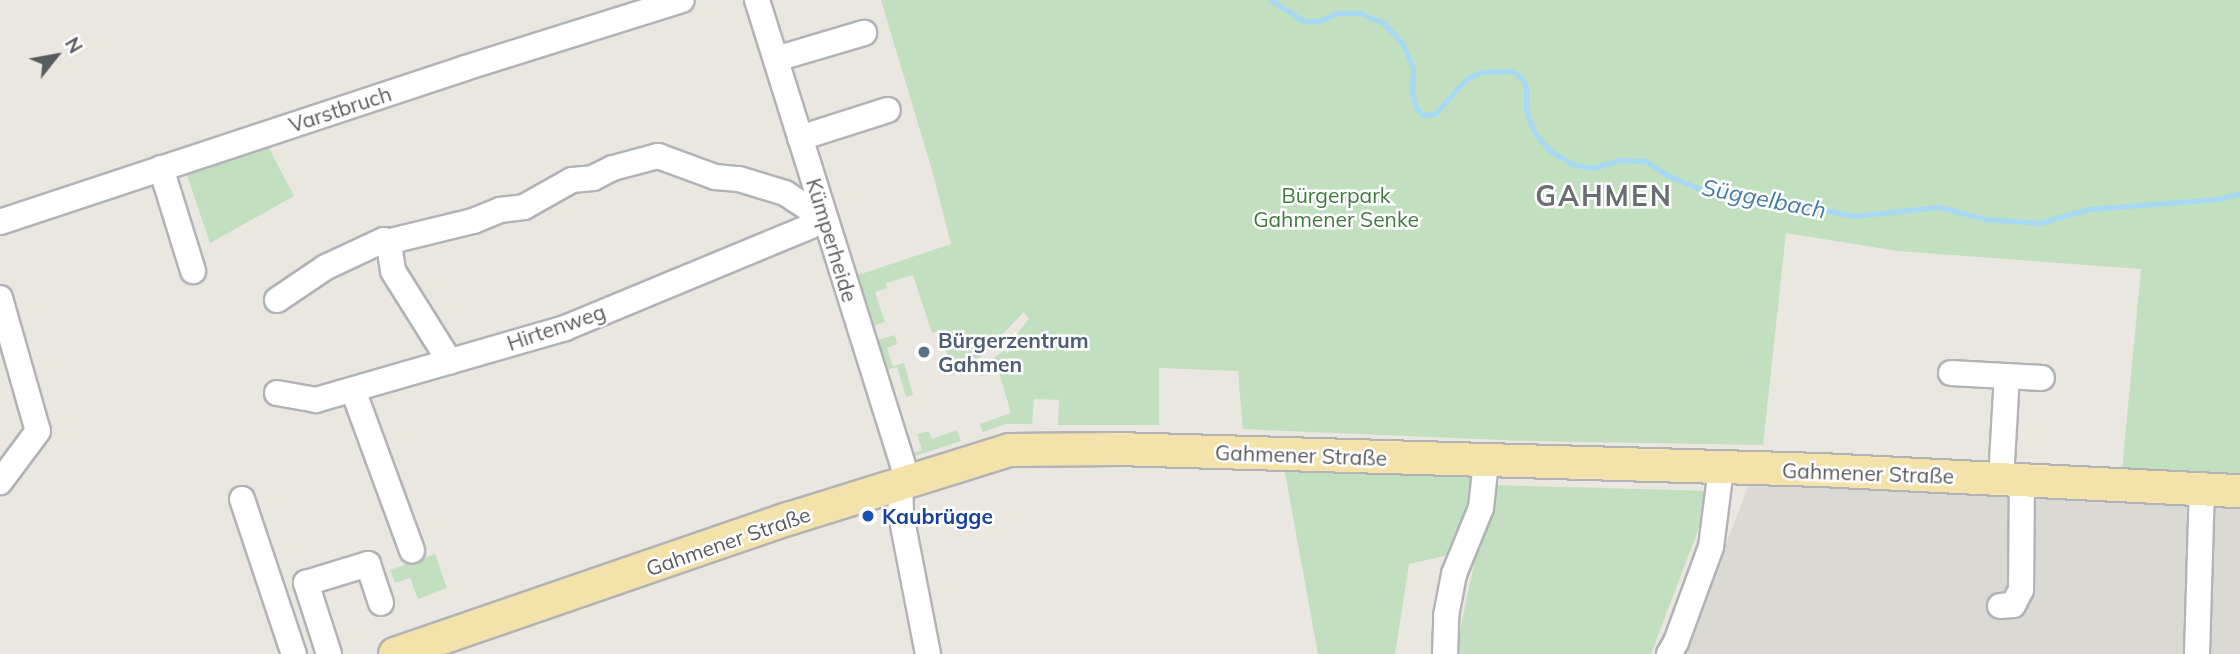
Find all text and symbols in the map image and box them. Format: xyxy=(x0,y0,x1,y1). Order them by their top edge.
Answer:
north arrow xyxy=(21,21,91,91)
text: N xyxy=(60,33,88,58)
street label: Varstbruch xyxy=(286,81,394,137)
water label: Süggelbach xyxy=(1700,173,1828,225)
street label: Kümperheide xyxy=(801,175,863,305)
district label: GAHMEN xyxy=(1536,179,1672,213)
park label: Bürgerpark Gahmener Senke xyxy=(1253,182,1419,232)
street label: Hirtenweg xyxy=(504,298,608,356)
place label: Bürgerzentrum Gahmen xyxy=(938,327,1089,377)
marker: Bürgerzentrum Gahmen xyxy=(916,344,932,360)
street label: Gahmener Straße xyxy=(1215,439,1387,471)
street label: Gahmener Straße xyxy=(1782,457,1954,489)
street label: Gahmener Straße xyxy=(642,501,814,581)
place label: Kaubrügge xyxy=(882,503,993,529)
marker: Kaubrügge xyxy=(860,508,876,524)

